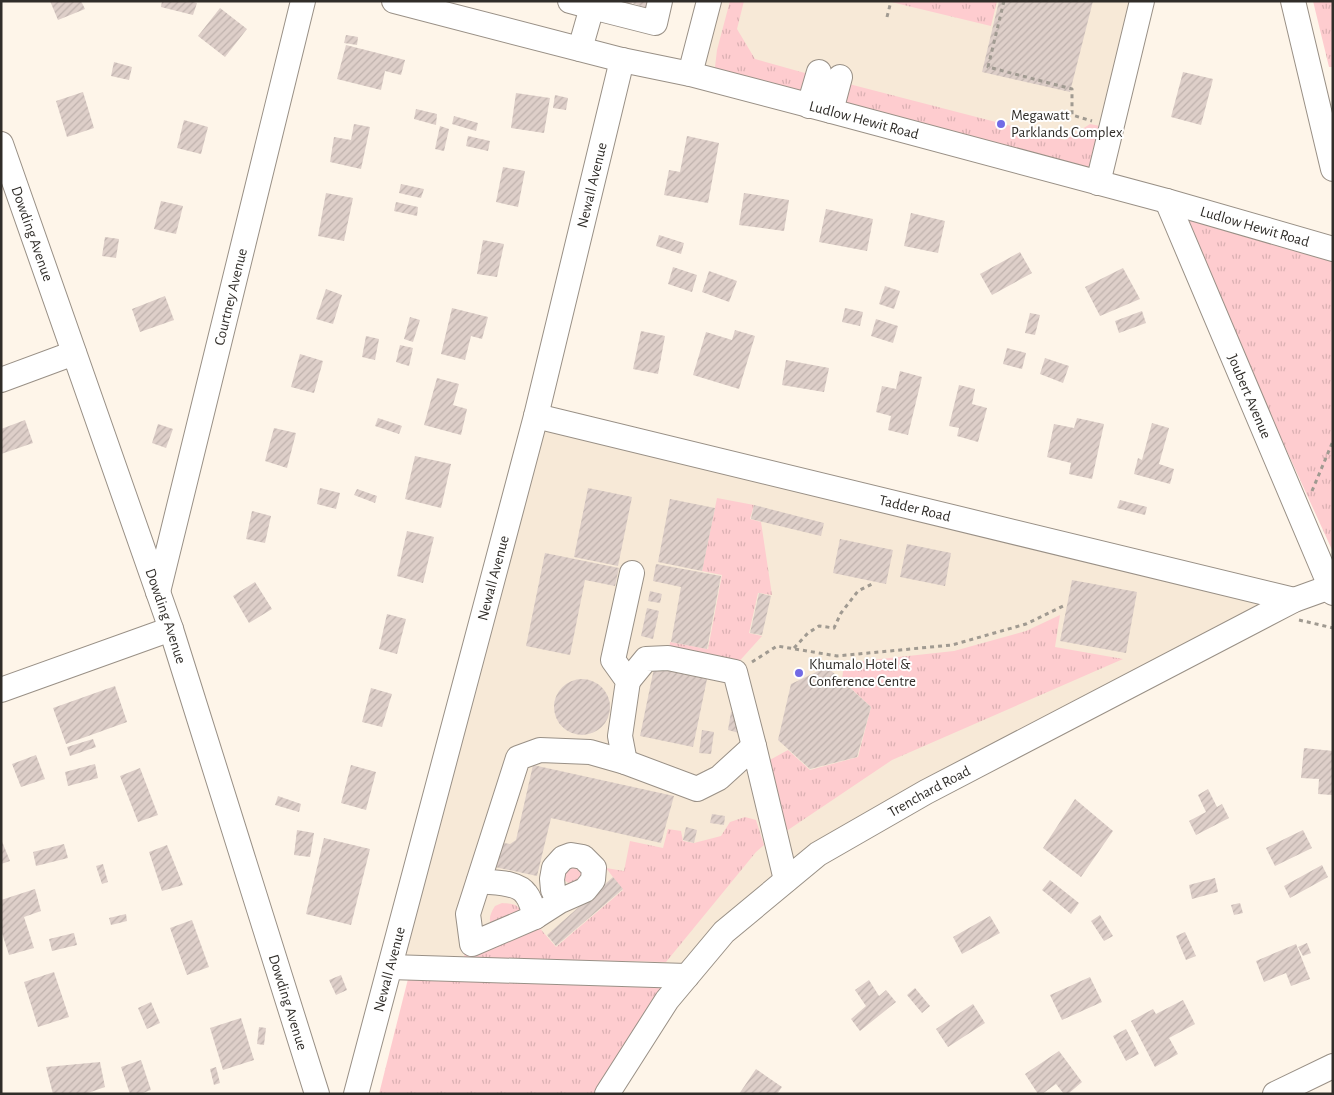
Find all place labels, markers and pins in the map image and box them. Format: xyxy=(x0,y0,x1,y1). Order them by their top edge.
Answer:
place label: Megawatt Parklands Complex xyxy=(1011,108,1123,140)
marker: Megawatt Parklands Complex xyxy=(995,118,1007,130)
place label: Khumalo Hotel & Conference Centre xyxy=(809,657,916,689)
marker: Khumalo Hotel & Conference Centre xyxy=(793,667,805,679)

